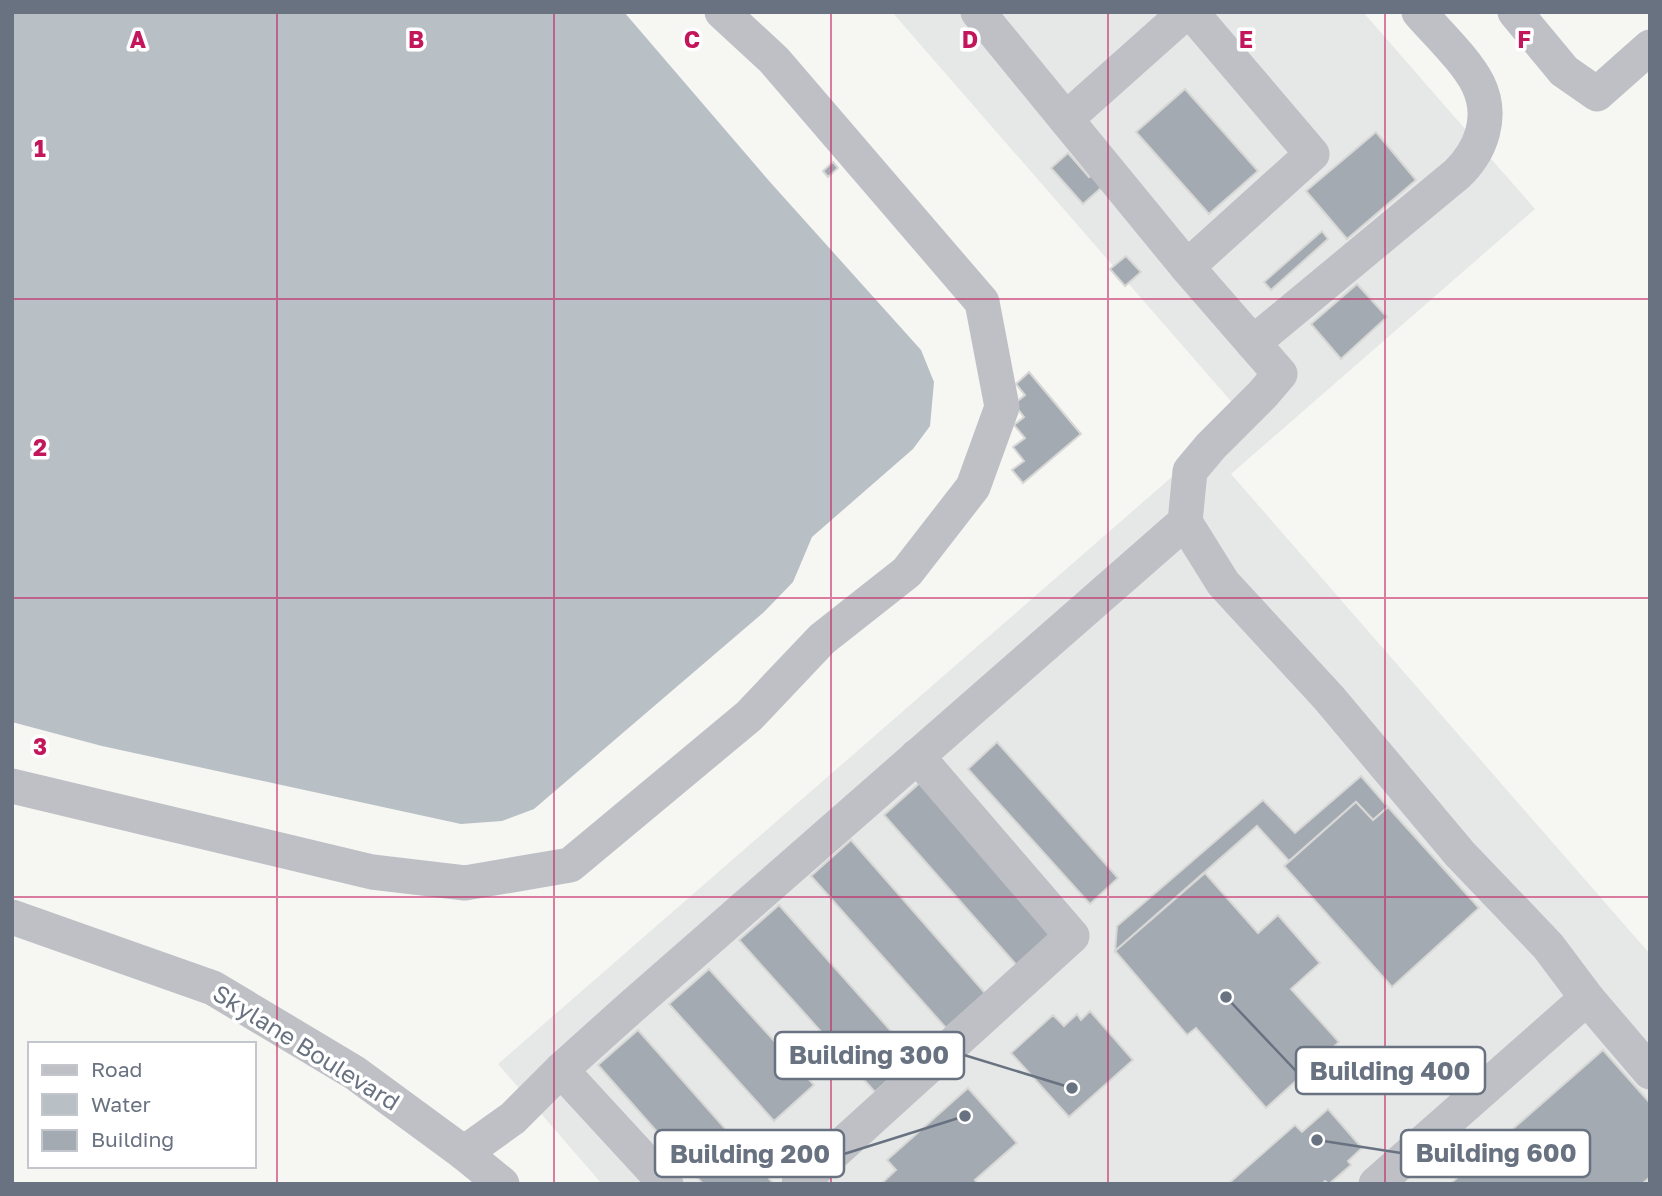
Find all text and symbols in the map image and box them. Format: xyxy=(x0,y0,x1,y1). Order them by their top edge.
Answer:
text: A xyxy=(130,25,147,53)
text: B xyxy=(408,25,424,53)
text: C xyxy=(684,25,700,53)
text: D xyxy=(962,25,978,53)
text: E xyxy=(1239,25,1253,53)
text: F xyxy=(1517,25,1531,53)
text: 1 xyxy=(34,134,46,162)
text: 2 xyxy=(33,433,47,461)
text: 3 xyxy=(33,732,47,760)
street label: Skylane Boulevard xyxy=(208,978,405,1116)
callout: Building 300 xyxy=(775,1032,964,1079)
text: Building 300 xyxy=(789,1039,949,1070)
legend xyxy=(28,1042,256,1168)
callout: Building 400 xyxy=(1296,1047,1485,1094)
text: Building 400 xyxy=(1310,1055,1470,1086)
text: Road xyxy=(91,1056,142,1082)
text: Water xyxy=(91,1091,151,1117)
text: Building xyxy=(91,1126,174,1152)
callout: Building 200 xyxy=(655,1130,844,1177)
callout: Building 600 xyxy=(1401,1130,1590,1177)
text: Building 600 xyxy=(1415,1137,1577,1168)
text: Building 200 xyxy=(670,1138,830,1169)

